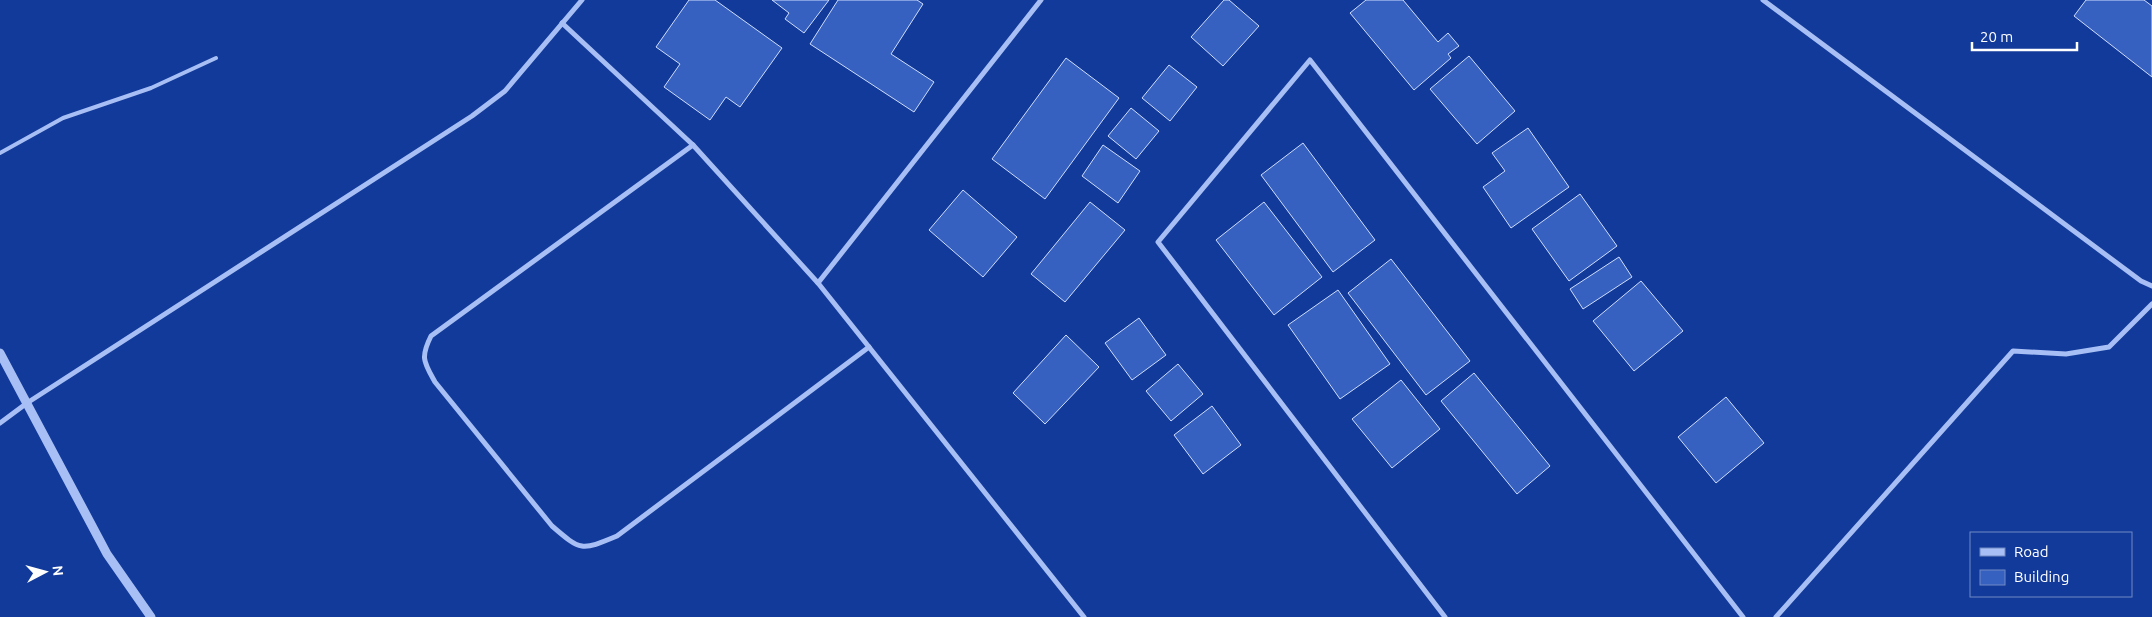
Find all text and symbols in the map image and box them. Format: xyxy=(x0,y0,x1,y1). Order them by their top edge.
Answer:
scale bar xyxy=(1972,20,2077,52)
text: 20 m xyxy=(1980,28,2013,45)
legend xyxy=(1970,532,2132,597)
text: Road xyxy=(2014,543,2049,560)
north arrow xyxy=(20,547,70,597)
text: N xyxy=(49,565,66,577)
text: Building xyxy=(2014,568,2069,585)

